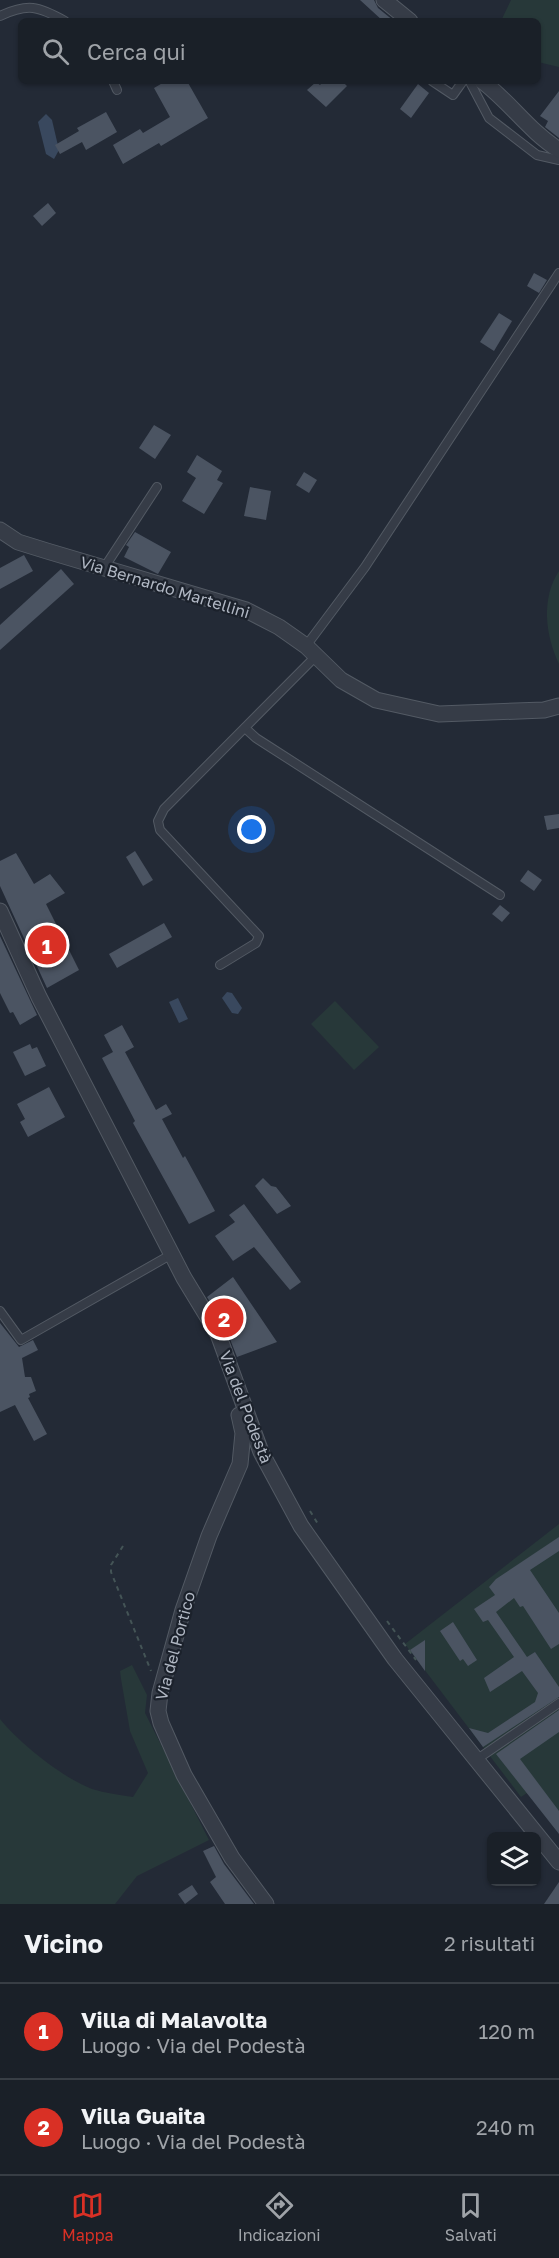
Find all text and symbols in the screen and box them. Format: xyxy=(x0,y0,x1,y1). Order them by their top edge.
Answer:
search box xyxy=(18,18,541,84)
icon: search xyxy=(39,35,72,68)
text: Cerca qui xyxy=(87,38,186,65)
street label: Via Bernardo Martellini xyxy=(78,552,252,622)
your location xyxy=(237,815,266,844)
pin: 1 xyxy=(28,922,66,968)
pin: 2 xyxy=(204,1296,244,1340)
street label: Via del Podestà xyxy=(215,1348,277,1466)
street label: Via del Portico xyxy=(151,1589,199,1703)
map controls xyxy=(487,1832,541,1886)
button: layers xyxy=(487,1832,541,1886)
text: Vicino xyxy=(24,1928,103,1959)
text: 2 risultati xyxy=(444,1931,535,1955)
text: Villa di Malavolta xyxy=(81,2006,267,2033)
text: 1 xyxy=(38,2019,49,2043)
text: 120 m xyxy=(479,2019,535,2043)
text: Luogo · Via del Podestà xyxy=(81,2033,305,2057)
text: Villa Guaita xyxy=(81,2102,205,2129)
text: 2 xyxy=(37,2115,50,2139)
text: 240 m xyxy=(476,2115,535,2139)
text: Luogo · Via del Podestà xyxy=(81,2129,305,2153)
tab: Mappa xyxy=(62,2189,114,2245)
tab: Indicazioni xyxy=(238,2189,321,2245)
tab: Salvati xyxy=(445,2189,497,2245)

